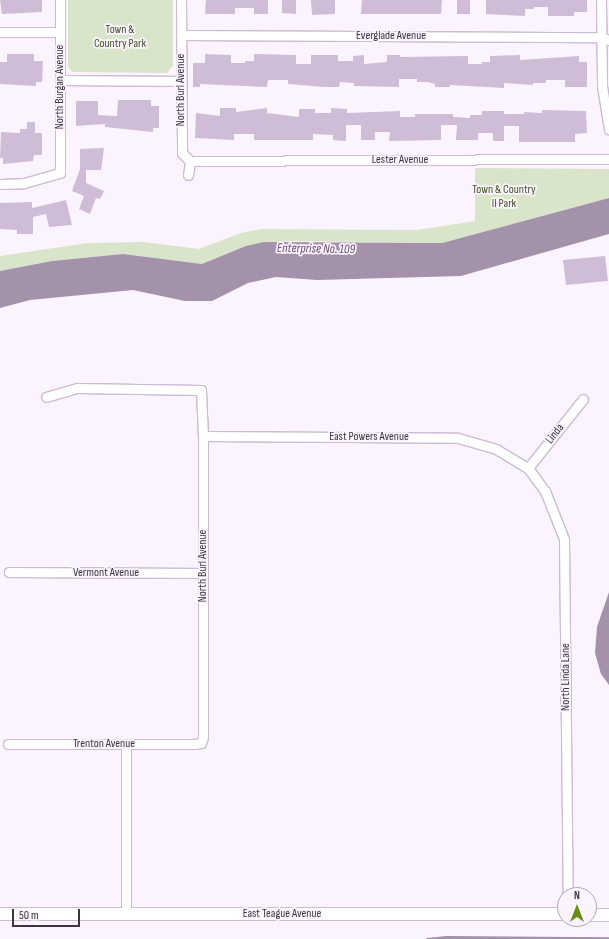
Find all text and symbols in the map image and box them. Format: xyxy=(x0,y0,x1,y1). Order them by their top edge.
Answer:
park label: Town & Country Park xyxy=(94,23,146,51)
street label: Everglade Avenue xyxy=(356,29,426,43)
street label: North Burgan Avenue xyxy=(53,45,67,129)
street label: North Burl Avenue xyxy=(174,54,188,126)
street label: Lester Avenue xyxy=(372,153,428,167)
park label: Town & Country II Park xyxy=(472,183,536,211)
water label: Enterprise No. 109 xyxy=(277,241,355,257)
street label: Linda xyxy=(543,421,567,447)
street label: East Powers Avenue xyxy=(329,430,409,444)
street label: North Burl Avenue xyxy=(196,530,210,602)
street label: Vermont Avenue xyxy=(73,566,139,580)
street label: North Linda Lane xyxy=(559,643,573,711)
street label: Trenton Avenue xyxy=(73,737,135,751)
north arrow xyxy=(557,887,597,927)
text: N xyxy=(574,889,580,902)
scale bar xyxy=(14,901,82,927)
street label: East Teague Avenue xyxy=(243,907,321,921)
text: 50 m xyxy=(19,908,39,923)

